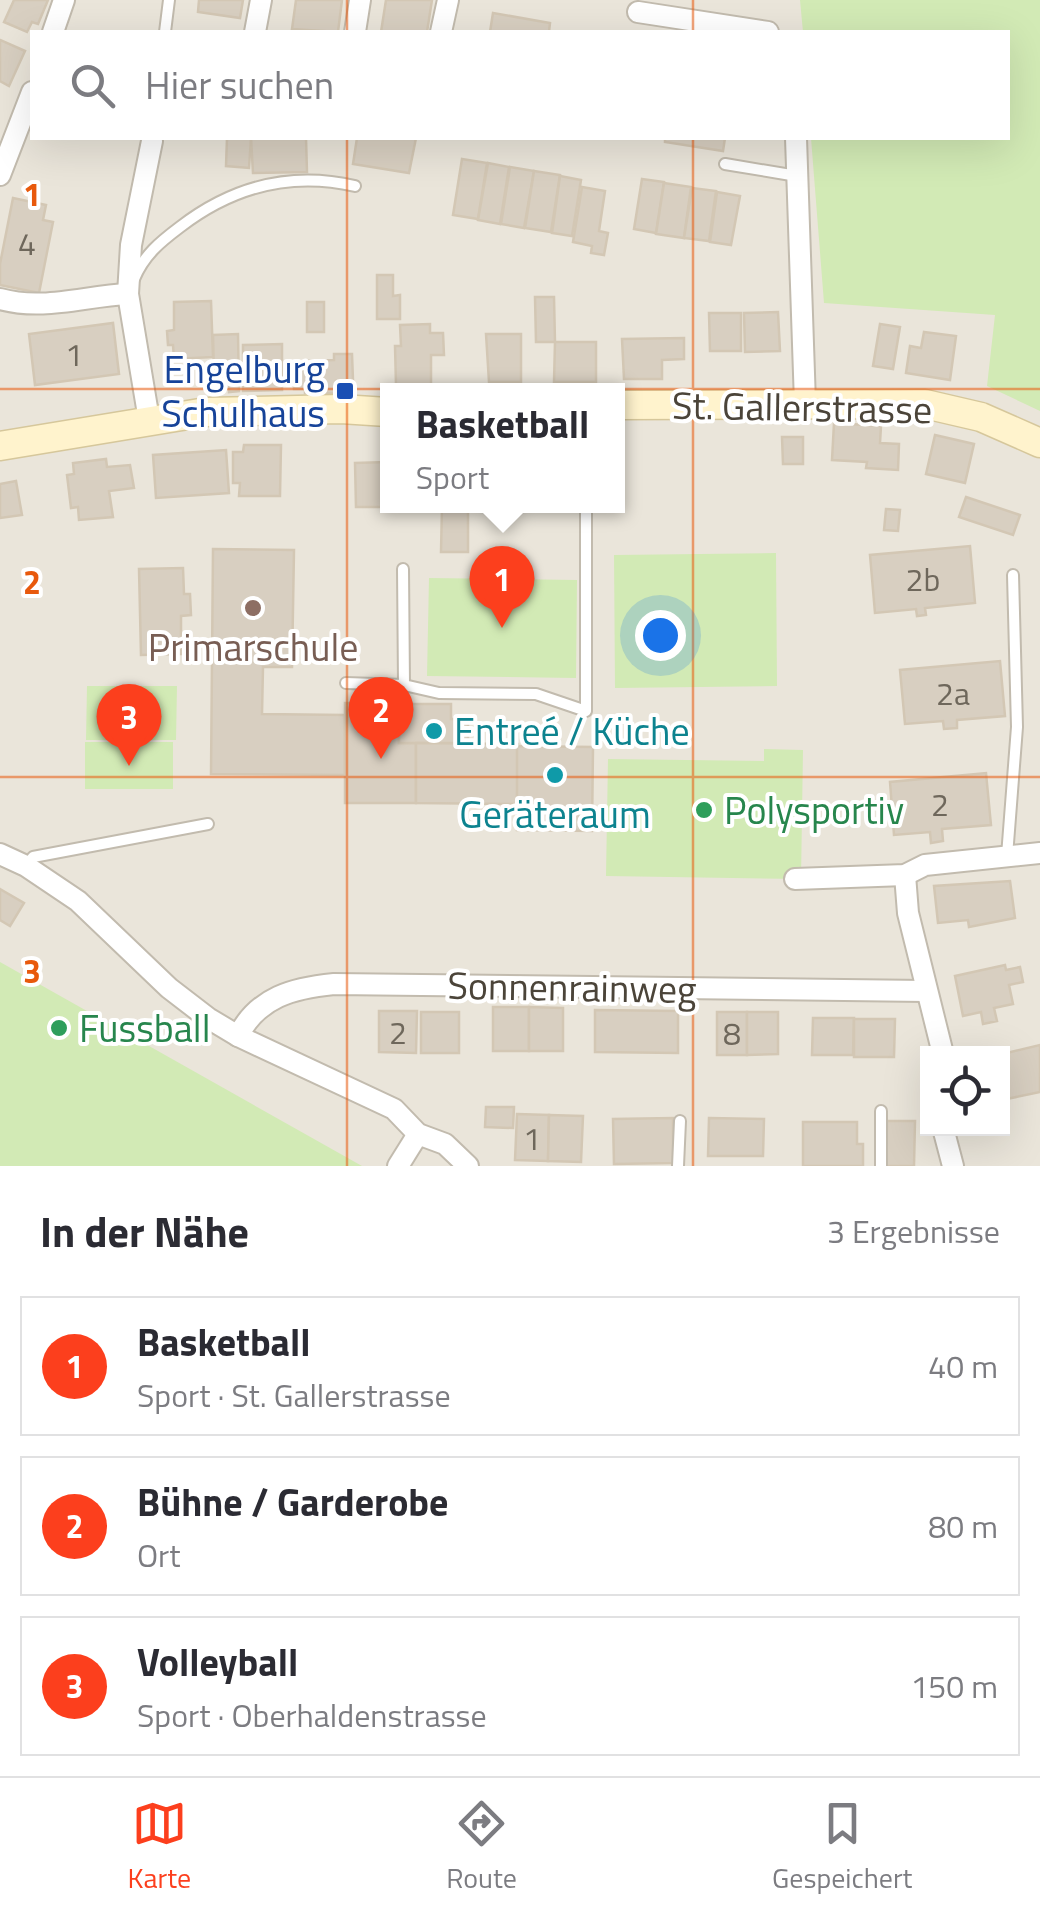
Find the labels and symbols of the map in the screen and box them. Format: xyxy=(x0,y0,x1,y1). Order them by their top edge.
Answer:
text: 1 xyxy=(23,170,41,218)
house number: 4 xyxy=(18,219,36,267)
house number: 1 xyxy=(65,330,83,378)
place label: Engelburg Schulhaus xyxy=(161,340,325,442)
street label: St. Gallerstrasse xyxy=(671,376,933,438)
marker: Engelburg Schulhaus xyxy=(334,380,356,402)
pin: 1 xyxy=(470,546,534,628)
house number: 2b xyxy=(906,555,940,603)
text: 2 xyxy=(23,558,41,606)
marker: Primarschule xyxy=(242,597,264,619)
your location xyxy=(635,610,686,661)
place label: Primarschule xyxy=(148,618,358,676)
house number: 2a xyxy=(936,669,970,717)
pin: 2 xyxy=(348,676,414,759)
pin: 3 xyxy=(96,684,162,766)
place label: Entreé / Küche xyxy=(454,702,690,760)
marker: Entreé / Küche xyxy=(423,720,445,742)
marker: Geräteraum xyxy=(544,764,566,786)
house number: 2 xyxy=(931,780,949,828)
place label: Polysportiv xyxy=(724,781,904,839)
place label: Geräteraum xyxy=(459,785,651,843)
marker: Polysportiv xyxy=(693,799,715,821)
text: 3 xyxy=(23,947,41,995)
street label: Sonnenrainweg xyxy=(447,956,697,1018)
place label: Fussball xyxy=(79,999,210,1057)
house number: 2 xyxy=(389,1008,407,1056)
house number: 8 xyxy=(723,1009,741,1057)
marker: Fussball xyxy=(48,1017,70,1039)
house number: 1 xyxy=(523,1114,541,1162)

